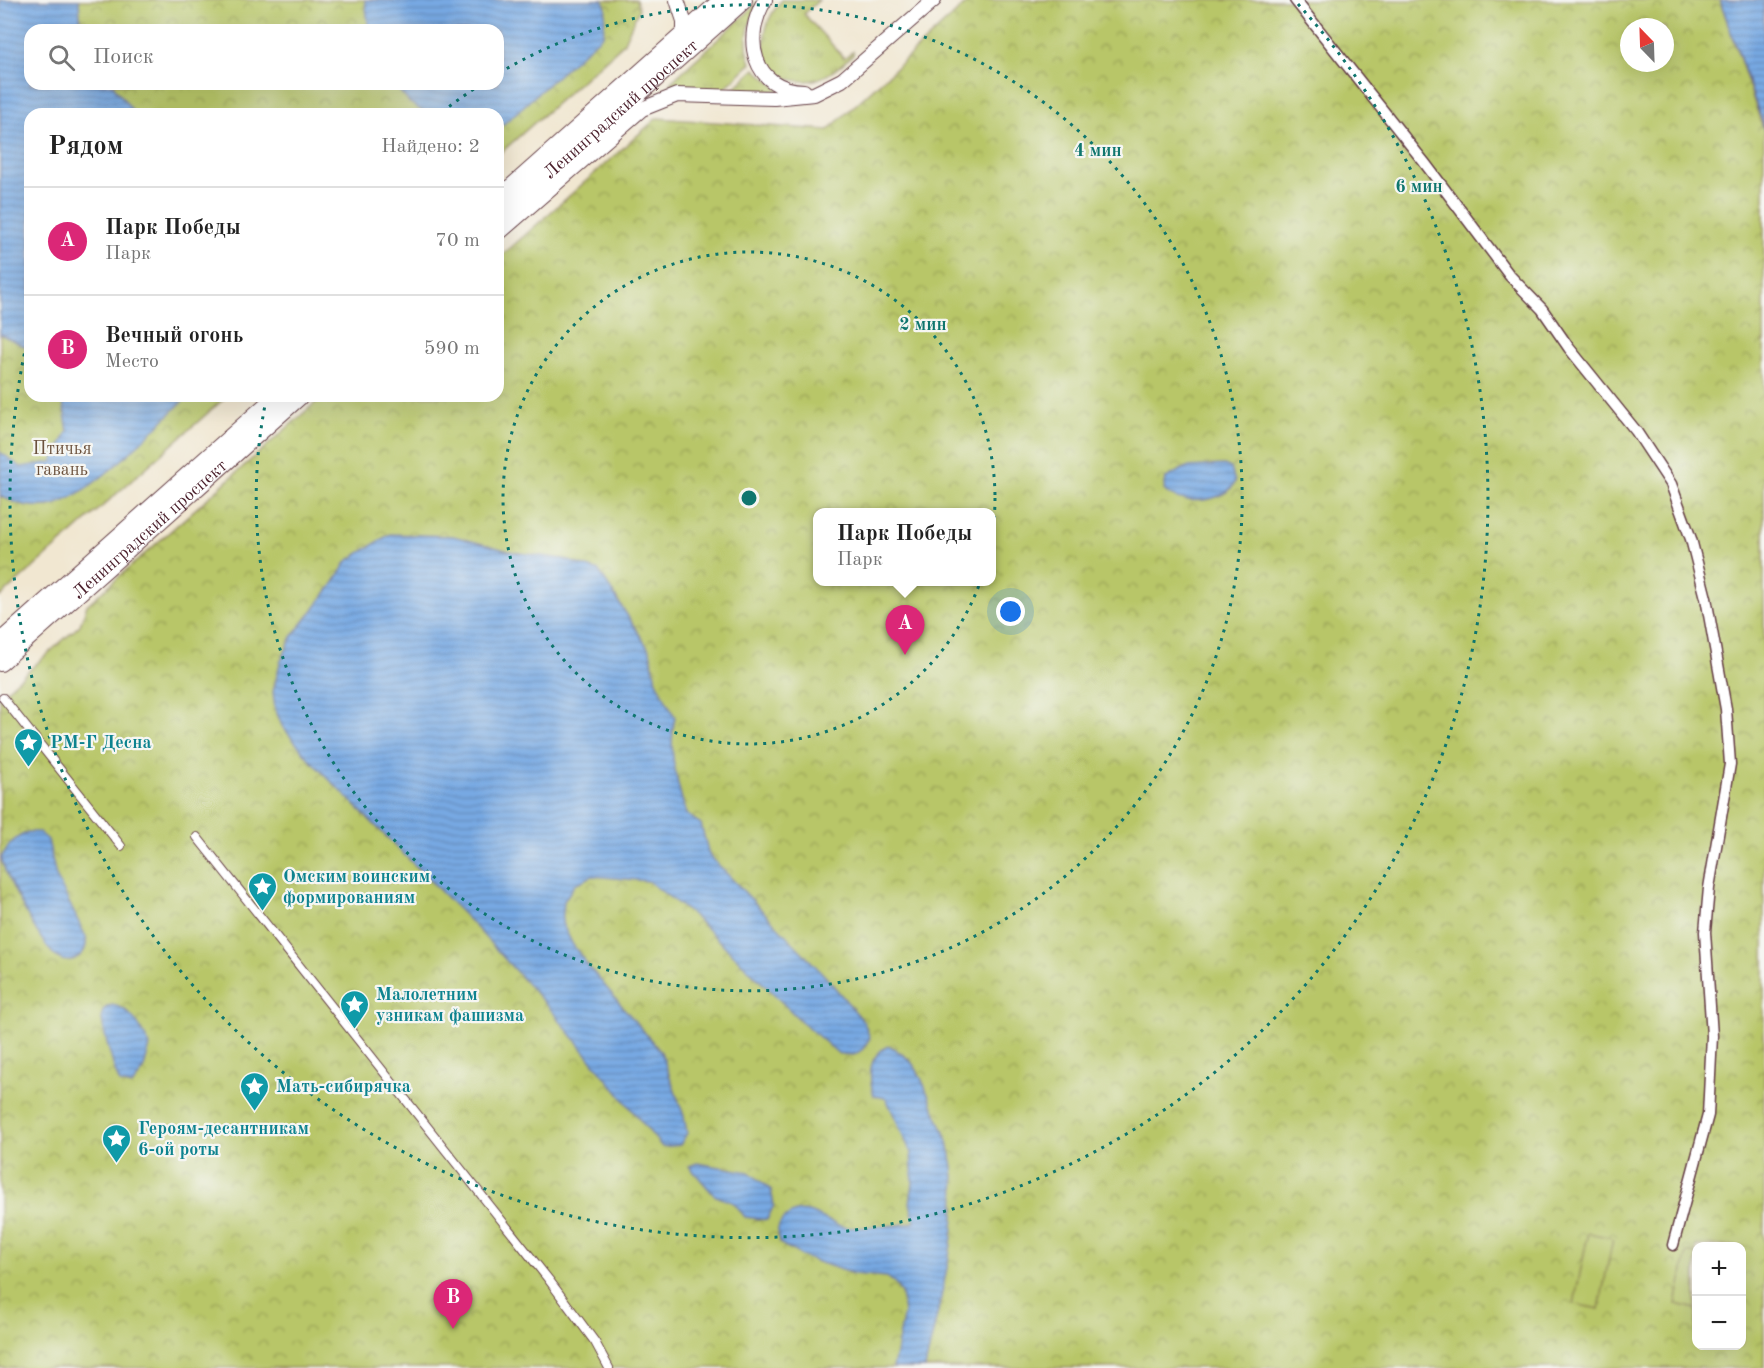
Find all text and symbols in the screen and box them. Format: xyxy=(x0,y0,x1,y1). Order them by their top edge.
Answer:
north arrow xyxy=(1620,18,1674,72)
search box xyxy=(24,24,504,90)
street label: Ленинградский проспект xyxy=(541,37,702,183)
icon: search xyxy=(45,41,78,74)
text: Поиск xyxy=(93,46,154,68)
text: Рядом xyxy=(48,134,123,160)
text: Найдено: 2 xyxy=(381,137,480,157)
text: 4 мин xyxy=(1074,142,1122,160)
text: 6 мин xyxy=(1395,178,1443,196)
text: Парк Победы xyxy=(105,217,241,239)
text: A xyxy=(60,231,75,251)
text: 70 m xyxy=(435,231,480,251)
text: Парк xyxy=(105,244,151,264)
text: 2 мин xyxy=(899,316,947,334)
text: Вечный огонь xyxy=(105,325,244,347)
text: B xyxy=(60,339,75,359)
text: 590 m xyxy=(424,339,480,359)
text: Место xyxy=(105,352,159,372)
park label: Птичья гавань xyxy=(32,440,92,479)
street label: Ленинградский проспект xyxy=(70,457,231,603)
centre of rings xyxy=(739,488,759,508)
popup xyxy=(813,508,996,586)
text: Парк Победы xyxy=(837,523,972,545)
text: Парк xyxy=(837,550,883,570)
your location xyxy=(996,597,1025,626)
pin: A xyxy=(886,606,924,655)
place icon: РМ-Г Десна xyxy=(13,726,45,768)
place label: РМ-Г Десна xyxy=(50,734,152,752)
place label: Омским воинским формированиям xyxy=(283,868,430,908)
place icon: Омским воинским формированиям xyxy=(246,870,278,912)
place label: Малолетним узникам фашизма xyxy=(376,986,524,1026)
place icon: Малолетним узникам фашизма xyxy=(339,988,371,1030)
place icon: Мать-сибирячка xyxy=(239,1070,271,1112)
place label: Мать-сибирячка xyxy=(276,1078,411,1096)
place label: Героям-десантникам 6-ой роты xyxy=(138,1120,309,1159)
place icon: Героям-десантникам 6-ой роты xyxy=(101,1122,133,1164)
map controls xyxy=(1692,1242,1746,1350)
button: + xyxy=(1692,1242,1746,1296)
pin: B xyxy=(434,1280,472,1329)
button: − xyxy=(1692,1296,1746,1350)

